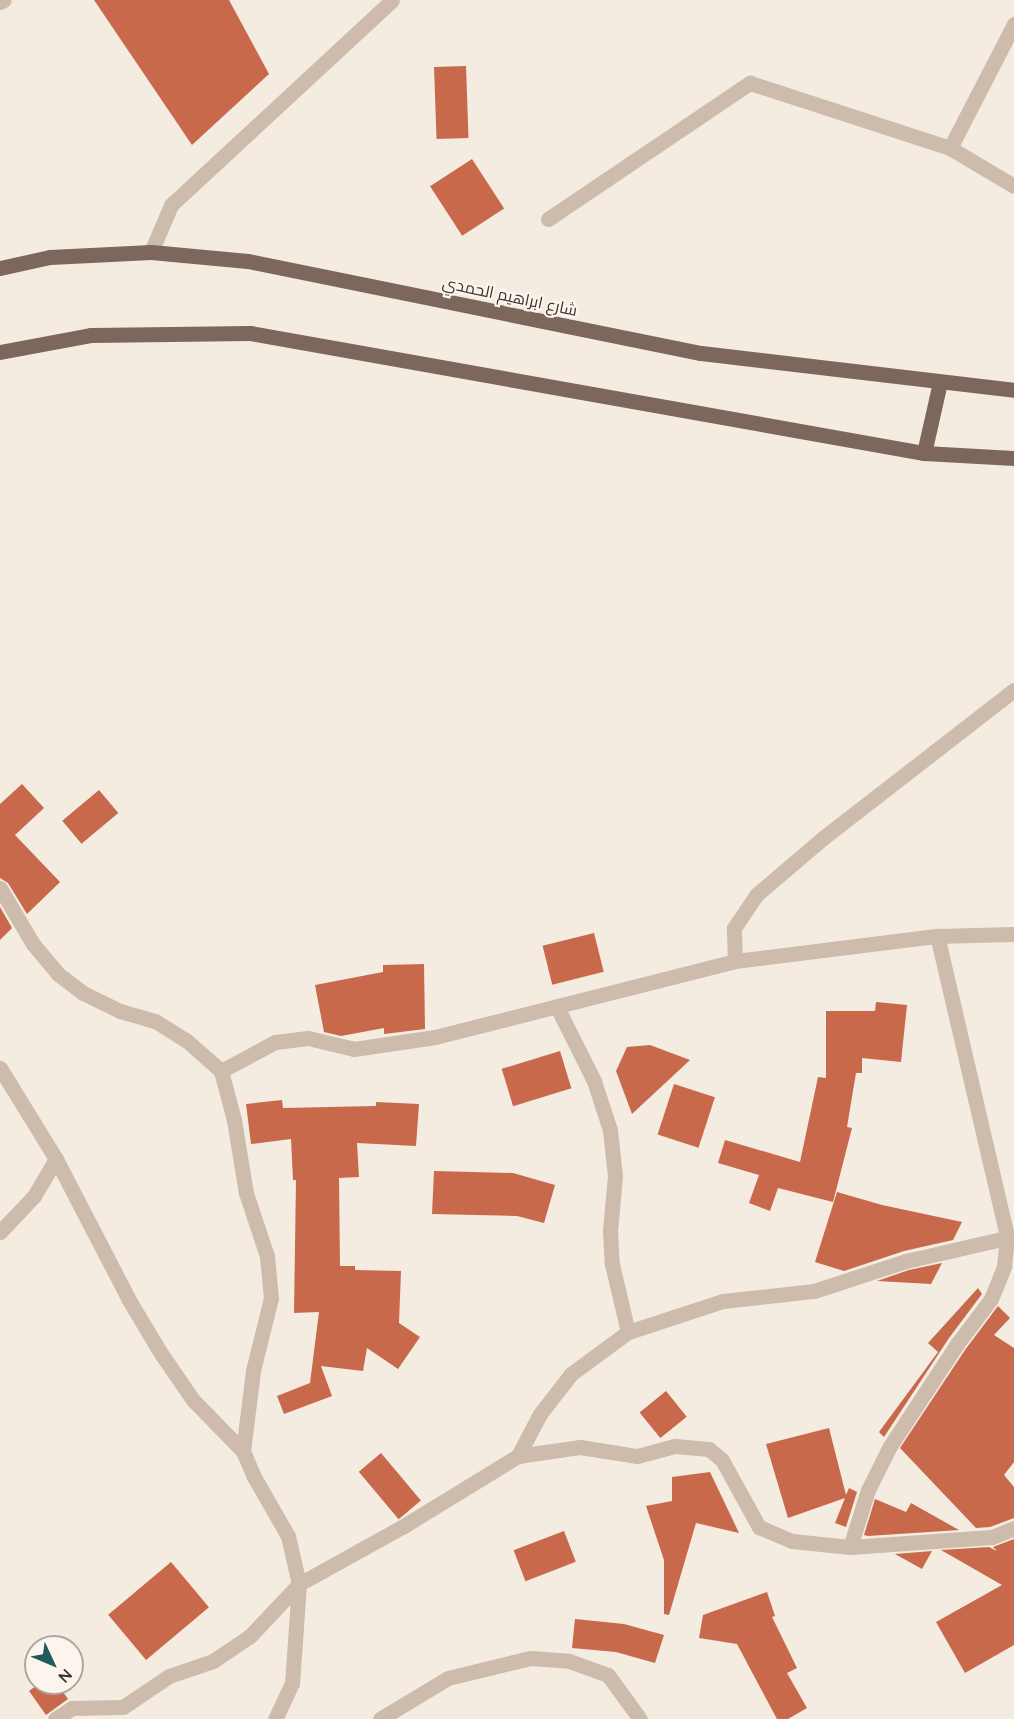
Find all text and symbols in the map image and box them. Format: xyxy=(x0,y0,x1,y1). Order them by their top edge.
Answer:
street label: شارع ابراهيم الحمدي xyxy=(441,272,579,320)
north arrow xyxy=(24,1635,84,1695)
text: N xyxy=(54,1665,77,1687)

